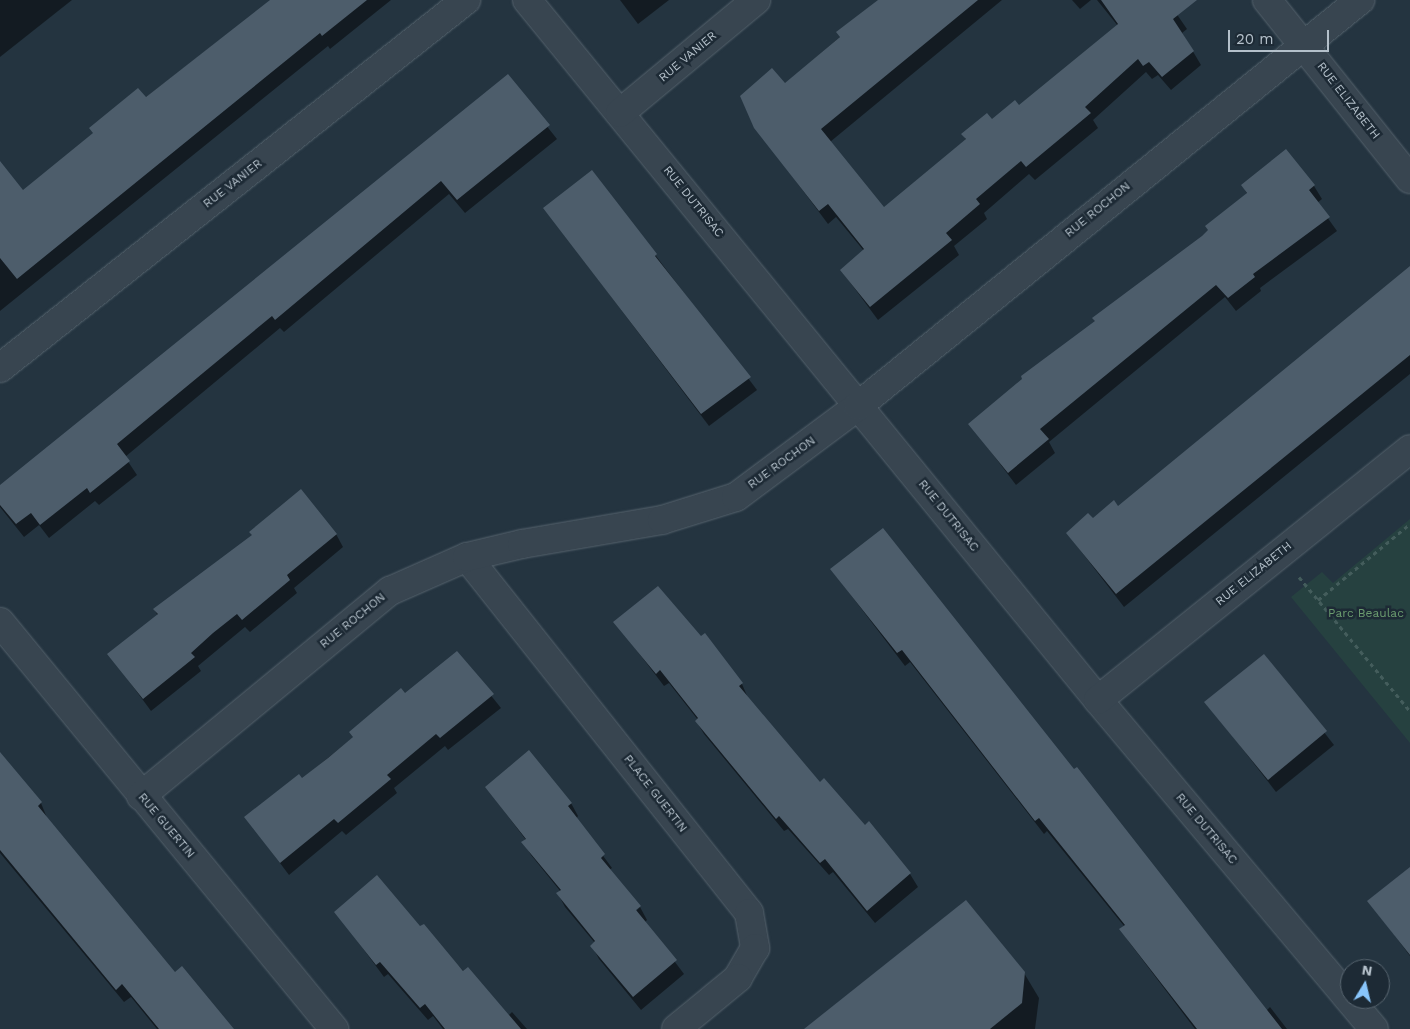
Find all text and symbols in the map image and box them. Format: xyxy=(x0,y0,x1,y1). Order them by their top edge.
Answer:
scale bar xyxy=(1230,20,1331,52)
street label: RUE VANIER xyxy=(656,29,720,85)
text: 20 m xyxy=(1236,30,1274,48)
street label: RUE ELIZABETH xyxy=(1314,60,1382,142)
street label: RUE VANIER xyxy=(201,156,265,212)
street label: RUE DUTRISAC xyxy=(660,163,726,241)
street label: RUE ROCHON xyxy=(1062,179,1134,241)
street label: RUE ROCHON xyxy=(745,434,819,492)
street label: RUE DUTRISAC xyxy=(915,477,981,555)
street label: RUE ELIZABETH xyxy=(1213,539,1295,609)
street label: RUE ROCHON xyxy=(317,590,389,652)
park label: Parc Beaulac xyxy=(1328,607,1404,621)
street label: PLACE GUERTIN xyxy=(620,752,690,836)
street label: RUE GUERTIN xyxy=(135,791,197,861)
street label: RUE DUTRISAC xyxy=(1172,791,1240,867)
north arrow xyxy=(1340,959,1390,1009)
text: N xyxy=(1361,961,1374,979)

